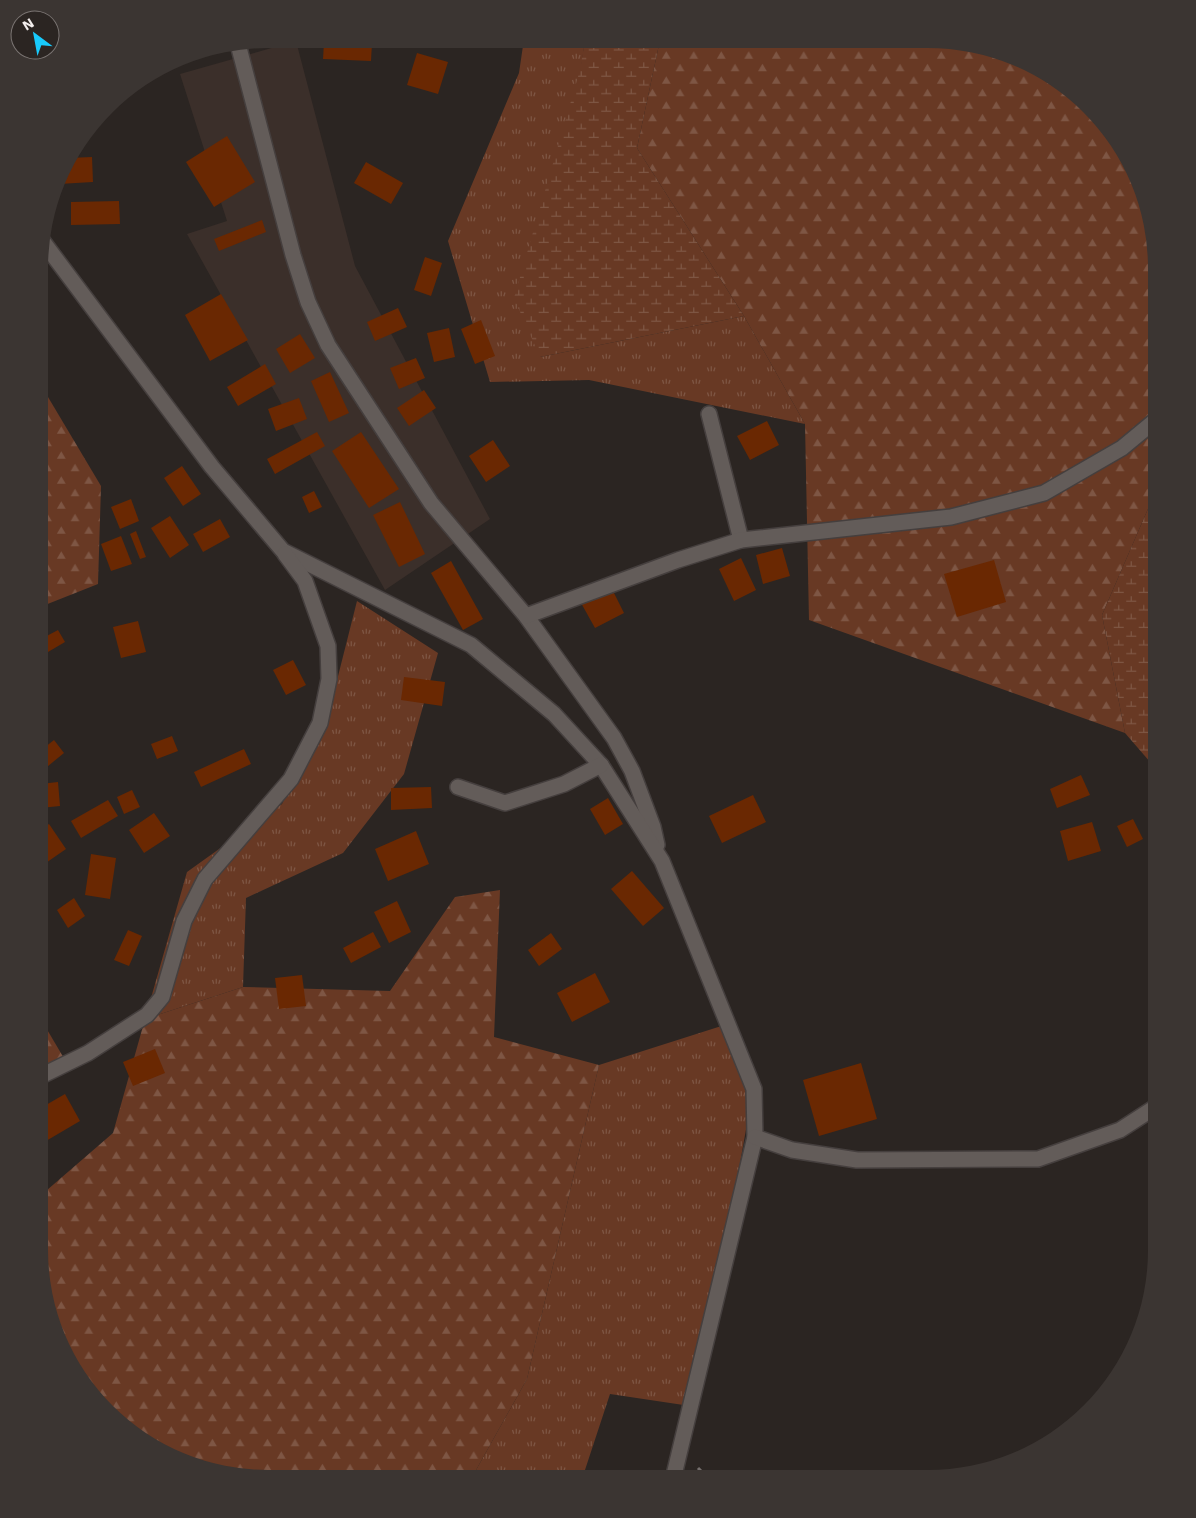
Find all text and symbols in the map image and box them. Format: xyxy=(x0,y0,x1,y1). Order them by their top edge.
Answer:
north arrow xyxy=(10,10,60,60)
text: N xyxy=(19,14,37,34)

